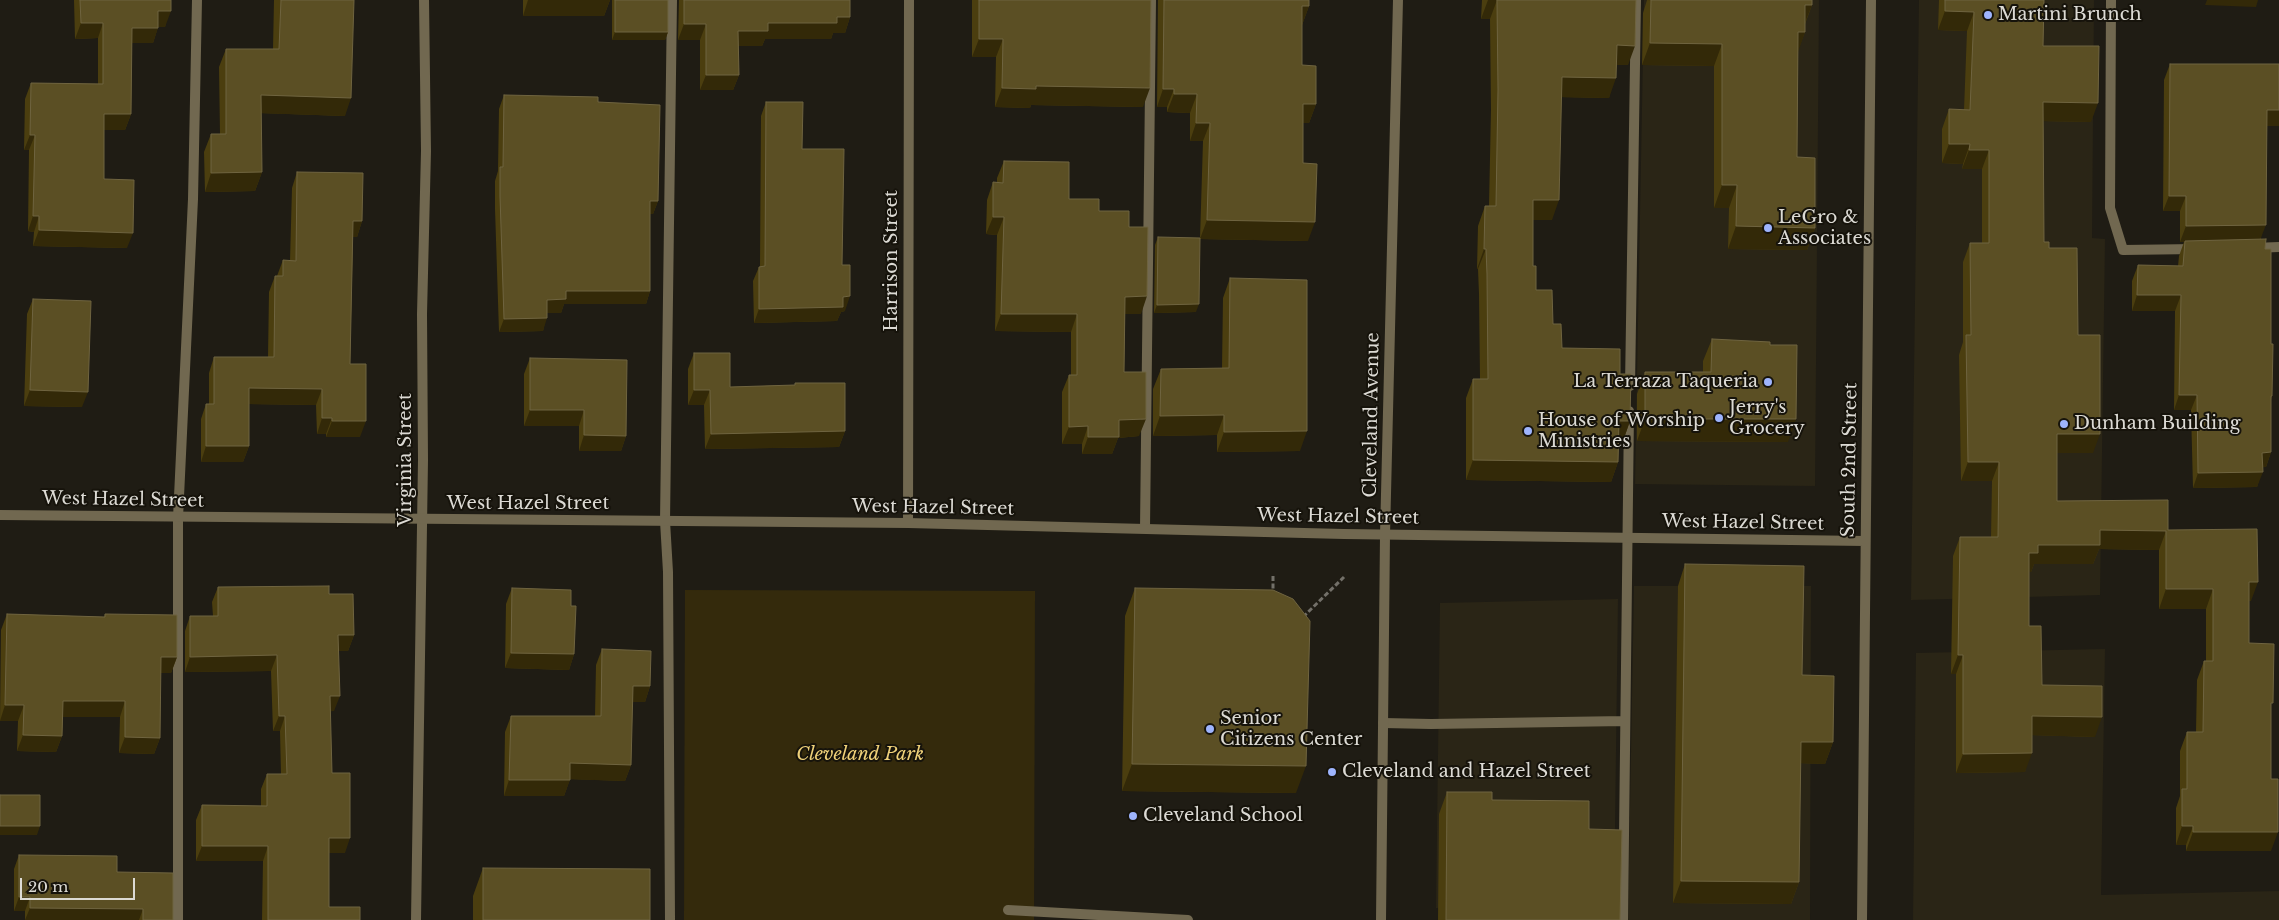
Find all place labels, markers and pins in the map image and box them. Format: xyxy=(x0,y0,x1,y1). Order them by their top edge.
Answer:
place label: Martini Brunch xyxy=(1998,4,2142,26)
marker: Martini Brunch xyxy=(1982,9,1994,21)
place label: LeGro & Associates xyxy=(1778,207,1871,250)
marker: LeGro & Associates xyxy=(1762,222,1774,234)
place label: La Terraza Taqueria xyxy=(1573,371,1758,393)
marker: La Terraza Taqueria xyxy=(1762,376,1774,388)
place label: Jerry's Grocery xyxy=(1729,397,1805,439)
place label: House of Worship Ministries xyxy=(1538,410,1705,452)
marker: Jerry's Grocery xyxy=(1713,412,1725,424)
place label: Dunham Building xyxy=(2074,413,2240,435)
marker: Dunham Building xyxy=(2058,418,2070,430)
marker: House of Worship Ministries xyxy=(1522,425,1534,437)
place label: Senior Citizens Center xyxy=(1220,708,1362,751)
marker: Senior Citizens Center xyxy=(1204,723,1216,735)
place label: Cleveland and Hazel Street xyxy=(1342,761,1591,783)
marker: Cleveland and Hazel Street xyxy=(1326,766,1338,778)
place label: Cleveland School xyxy=(1143,805,1303,827)
marker: Cleveland School xyxy=(1127,810,1139,822)

